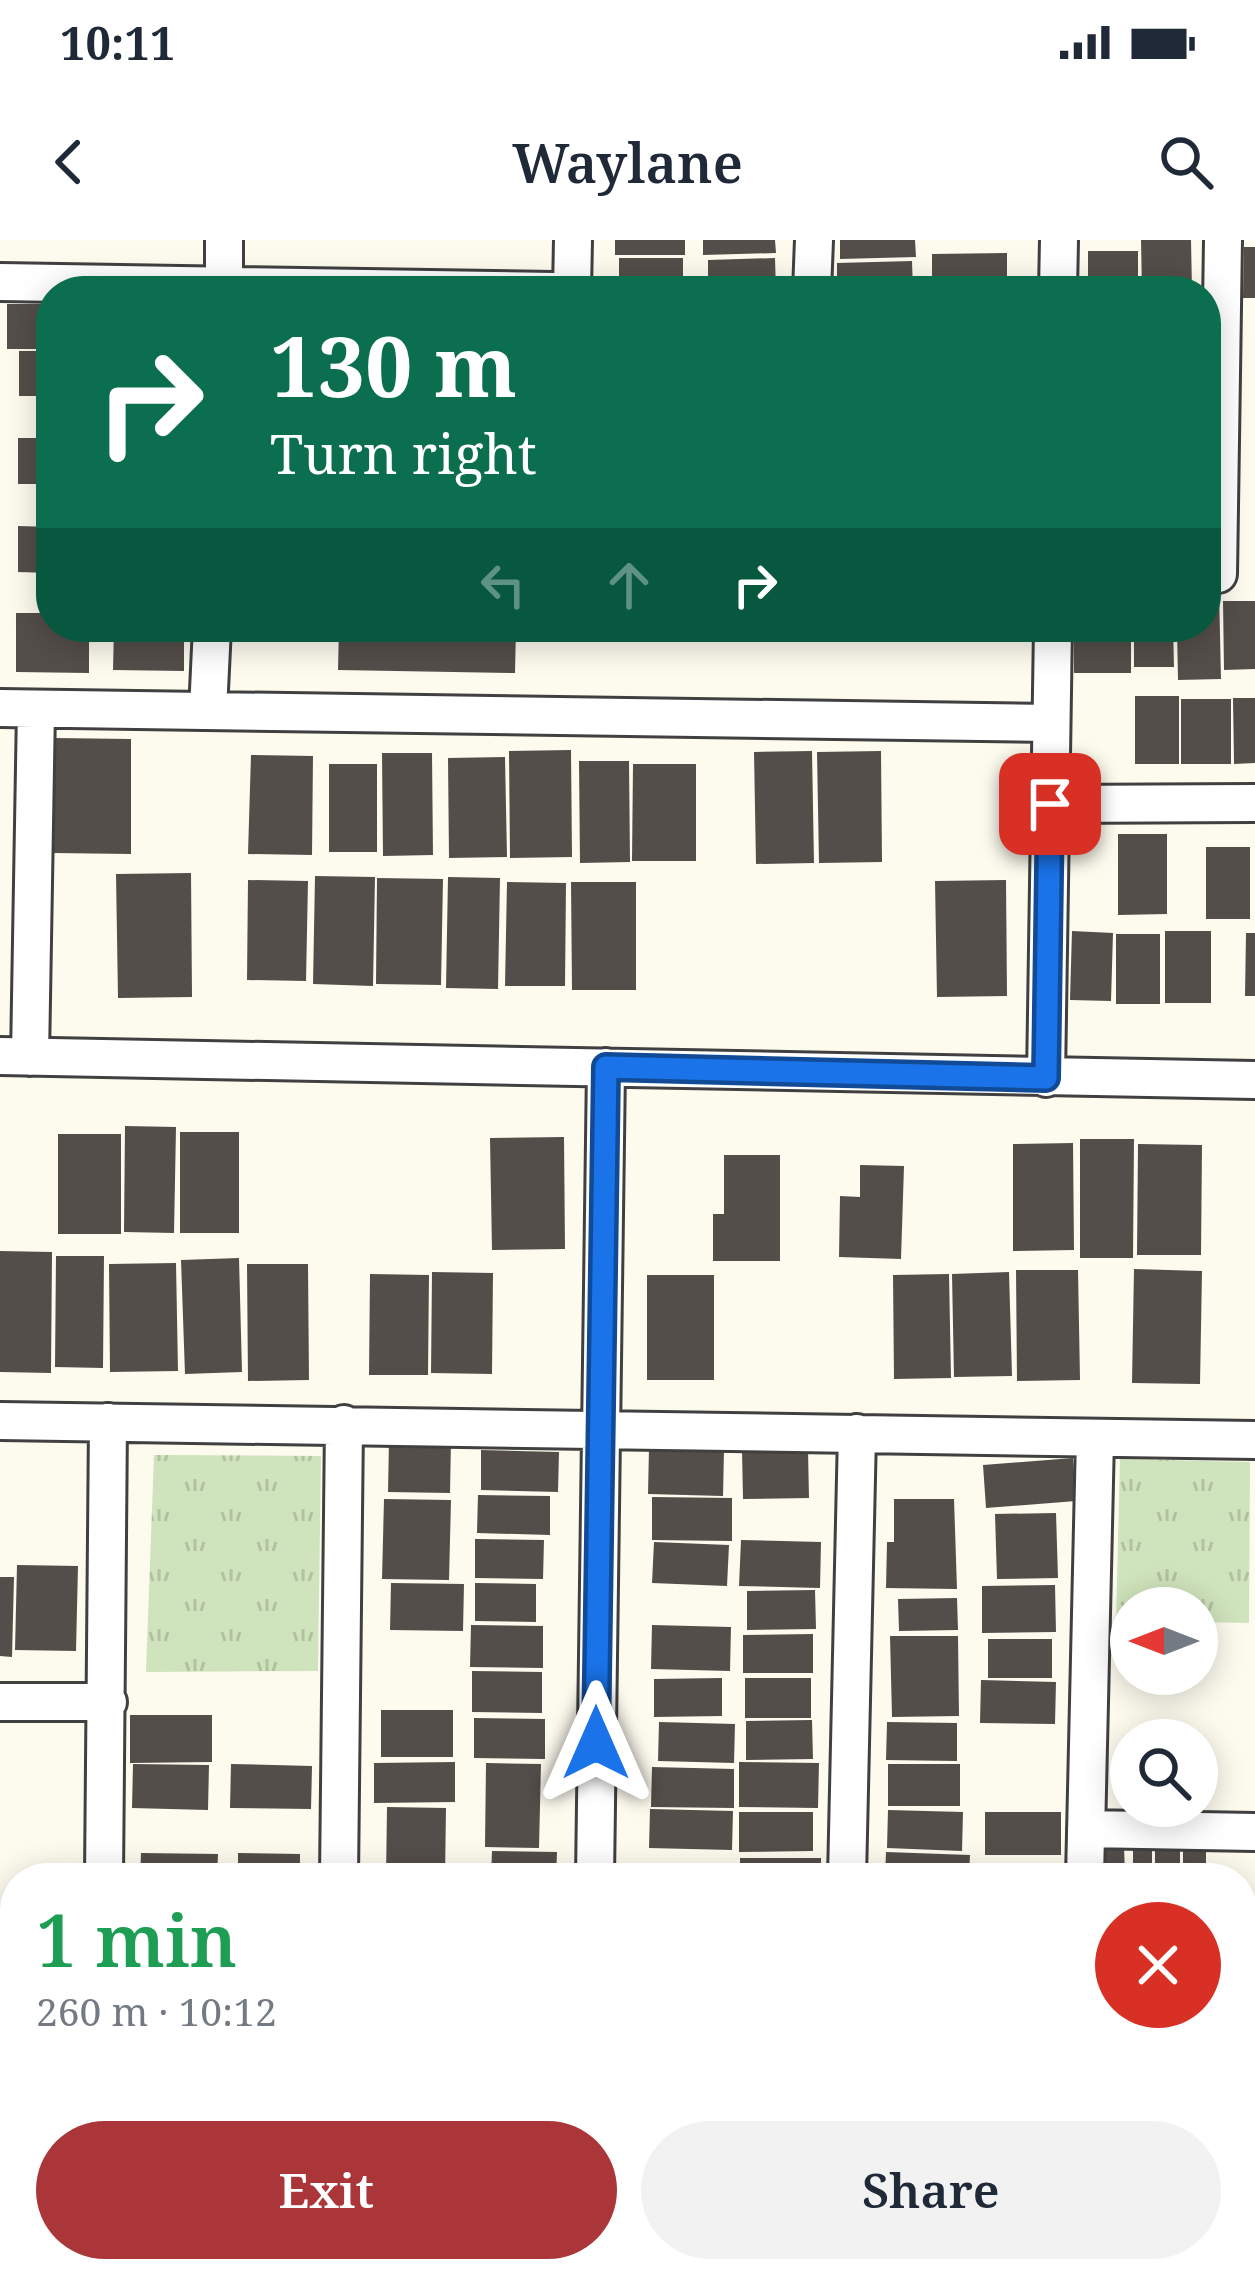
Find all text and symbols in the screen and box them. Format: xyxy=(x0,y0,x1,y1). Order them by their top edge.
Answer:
text: 10:11 xyxy=(60,12,175,73)
text: Waylane xyxy=(512,125,743,199)
icon: back xyxy=(36,129,102,195)
icon: search xyxy=(1153,129,1219,195)
text: 130 m xyxy=(270,307,517,422)
icon: right xyxy=(72,324,228,480)
text: Turn right xyxy=(270,416,537,490)
icon: left xyxy=(470,552,536,618)
icon: ahead xyxy=(596,552,662,618)
icon: right xyxy=(722,552,788,618)
pin xyxy=(999,753,1101,855)
icon: arrive xyxy=(1017,771,1083,837)
north arrow xyxy=(1110,1587,1218,1695)
map controls xyxy=(1110,1587,1218,1827)
position arrow xyxy=(533,1680,659,1806)
button: search xyxy=(1110,1719,1218,1827)
text: 1 min xyxy=(36,1890,237,1988)
button: close xyxy=(1095,1902,1221,2028)
text: 260 m · 10:12 xyxy=(36,1984,277,2037)
button: Exit xyxy=(36,2121,617,2259)
button: Share xyxy=(641,2121,1221,2259)

